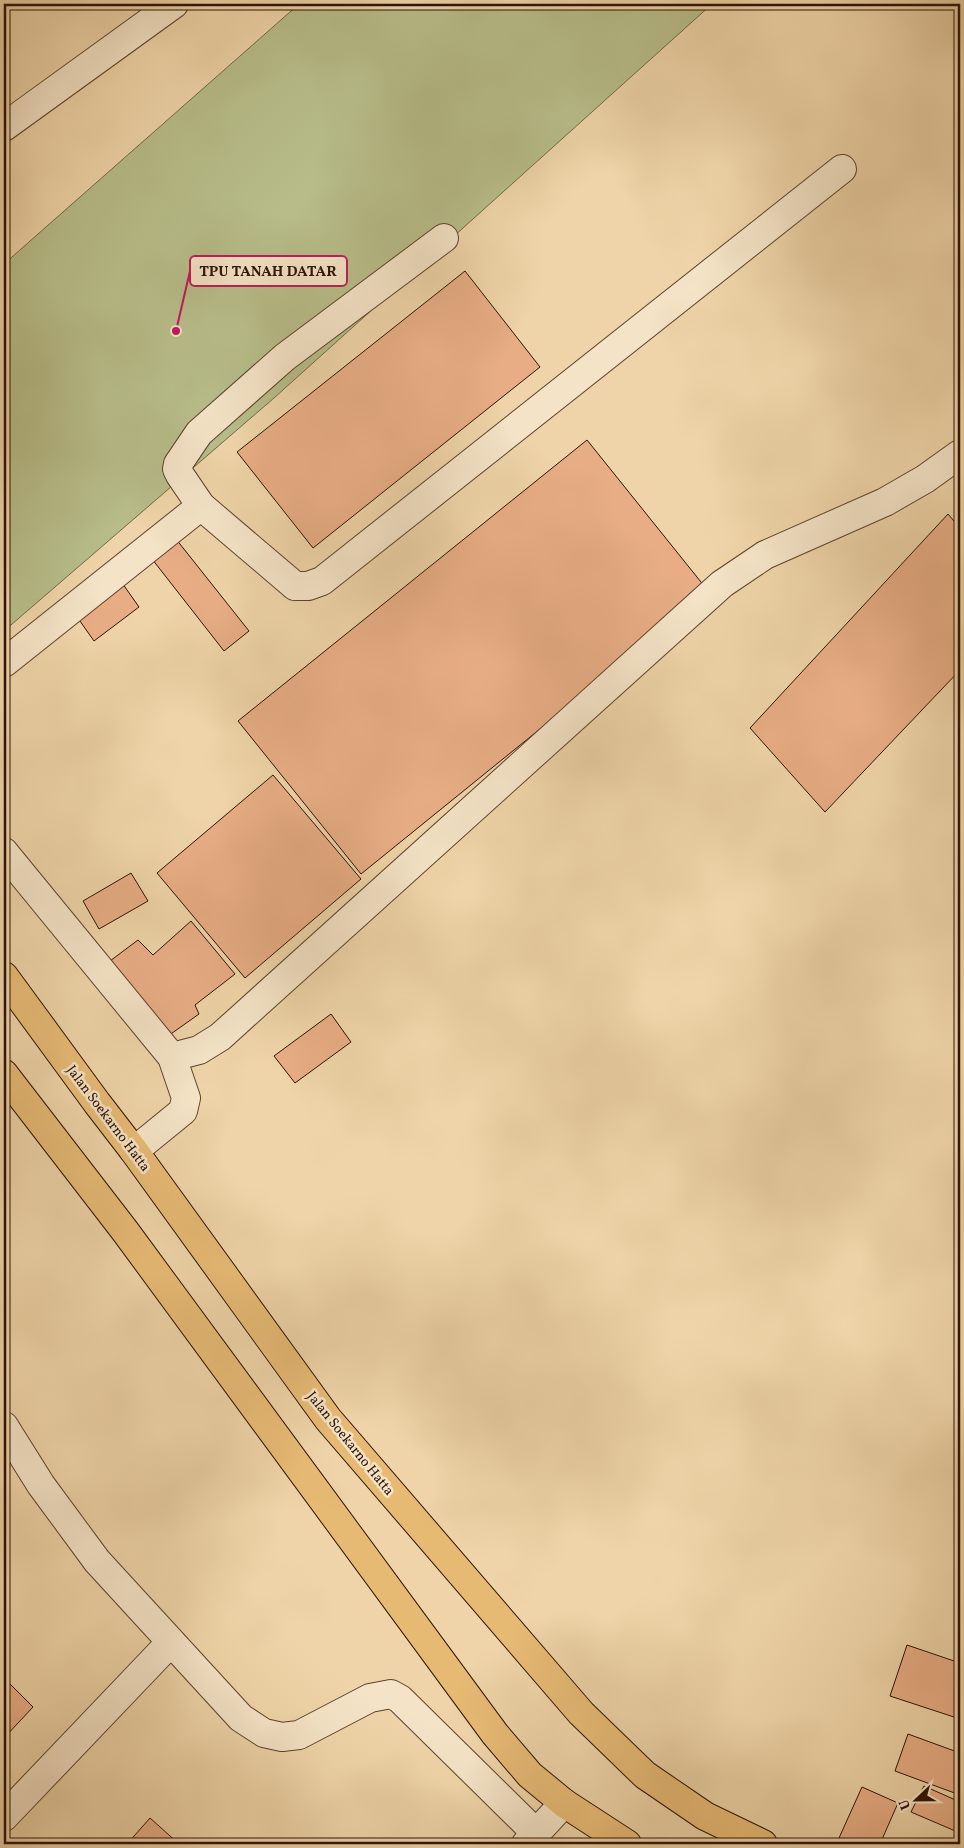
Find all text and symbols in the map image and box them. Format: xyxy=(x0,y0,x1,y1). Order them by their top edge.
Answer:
callout: TPU TANAH DATAR xyxy=(190,256,347,286)
text: TPU TANAH DATAR xyxy=(199,262,337,283)
street label: Jalan Soekarno Hatta xyxy=(61,1062,154,1176)
street label: Jalan Soekarno Hatta xyxy=(302,1388,398,1500)
north arrow xyxy=(892,1776,942,1826)
text: U xyxy=(895,1796,916,1812)

